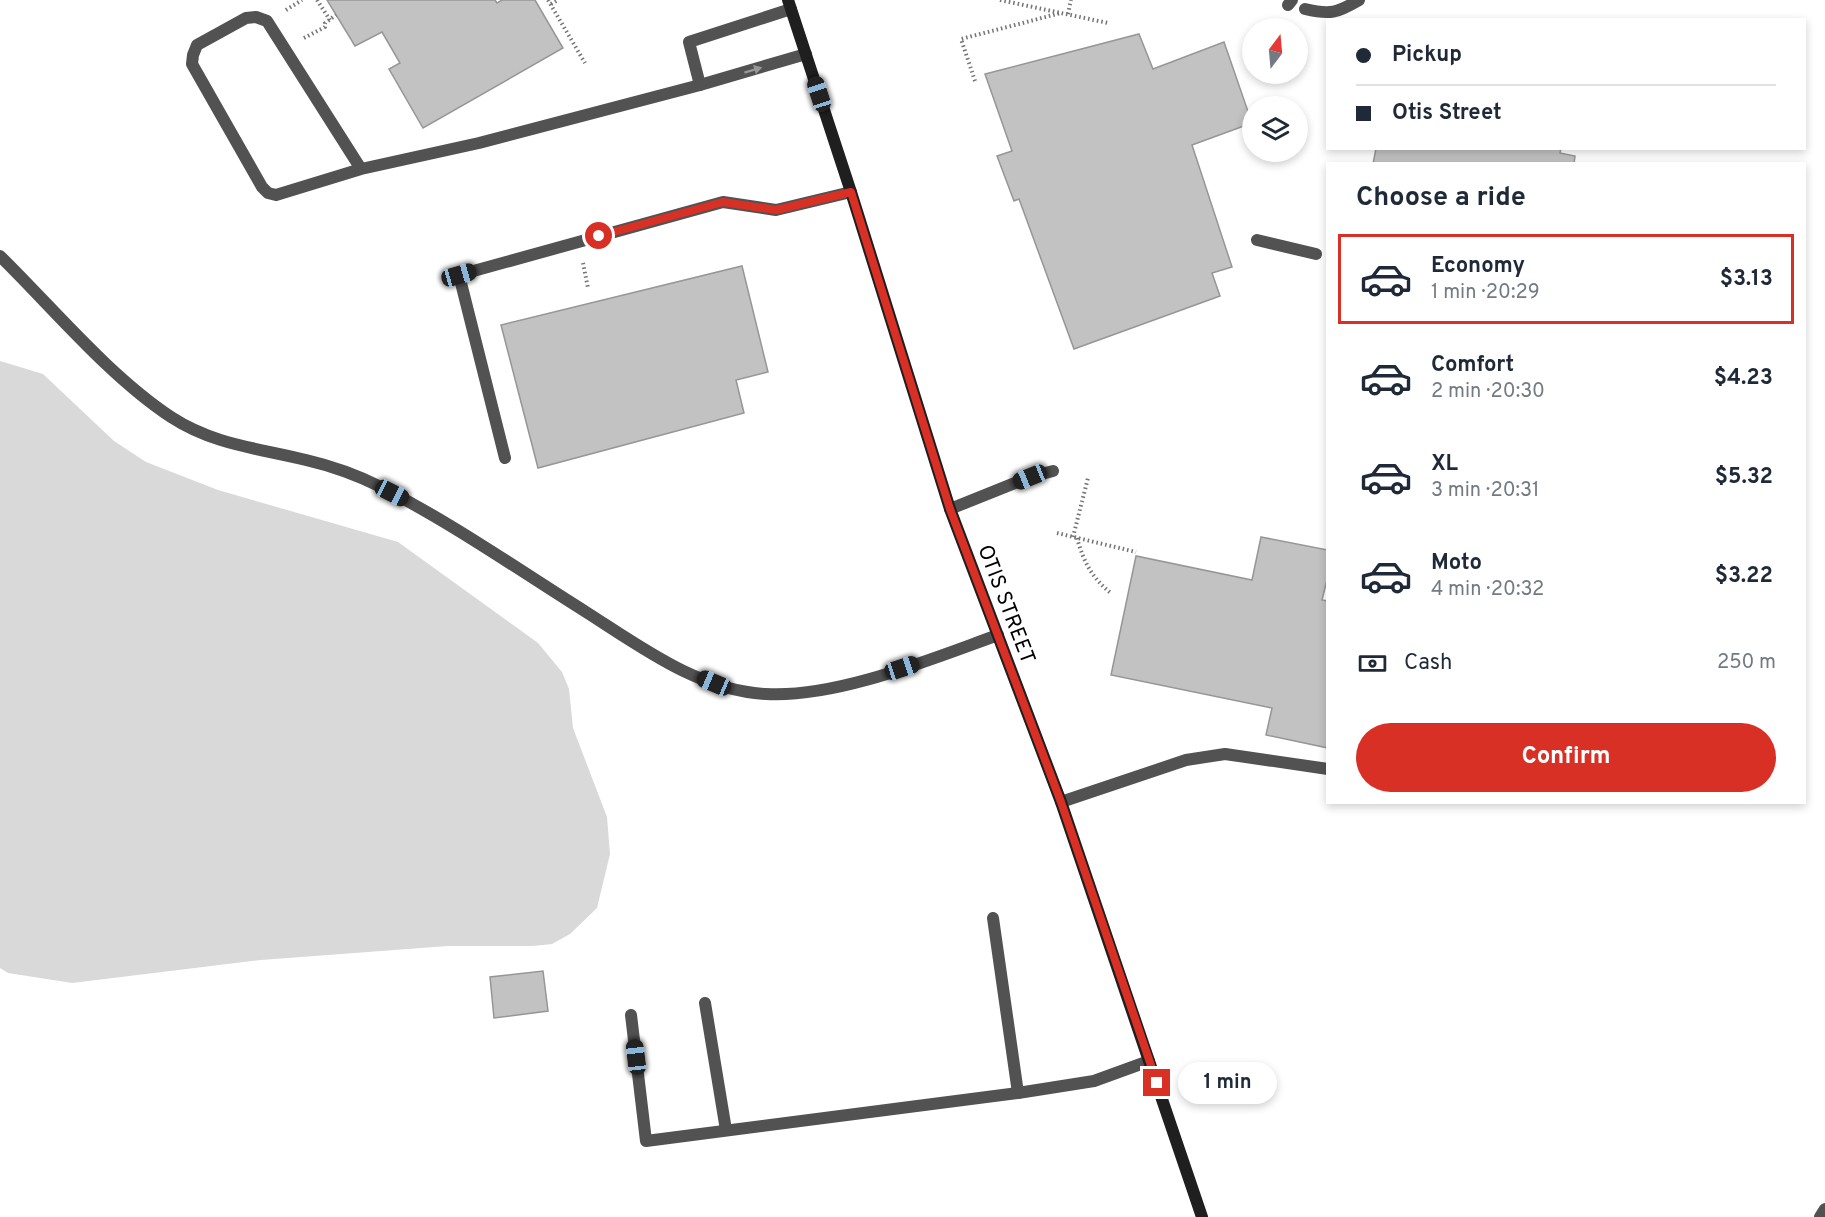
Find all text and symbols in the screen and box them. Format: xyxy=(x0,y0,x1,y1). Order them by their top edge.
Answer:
north arrow xyxy=(1242,18,1308,84)
map controls xyxy=(1242,18,1308,162)
text: Pickup xyxy=(1392,42,1462,69)
one-way arrow xyxy=(744,65,762,74)
car xyxy=(805,74,833,114)
button: layers xyxy=(1242,96,1308,162)
text: Otis Street xyxy=(1392,100,1502,127)
text: Choose a ride xyxy=(1356,181,1526,215)
route start xyxy=(585,222,612,249)
icon: car xyxy=(1359,252,1413,306)
text: Economy xyxy=(1431,253,1525,280)
car xyxy=(439,261,479,289)
text: $3.13 xyxy=(1720,266,1773,293)
text: 1 min · 20:29 xyxy=(1431,280,1540,306)
icon: car xyxy=(1359,351,1413,405)
text: Comfort xyxy=(1431,352,1514,379)
text: $4.23 xyxy=(1714,365,1773,392)
text: 2 min · 20:30 xyxy=(1431,379,1545,405)
icon: car xyxy=(1359,450,1413,504)
text: XL xyxy=(1431,451,1458,478)
car xyxy=(1010,462,1050,492)
text: $5.32 xyxy=(1715,464,1773,491)
car xyxy=(372,477,412,509)
text: 3 min · 20:31 xyxy=(1431,478,1539,504)
street label: OTIS STREET xyxy=(970,541,1041,668)
icon: car xyxy=(1359,549,1413,603)
text: Moto xyxy=(1431,550,1482,577)
text: $3.22 xyxy=(1715,563,1773,590)
text: 4 min · 20:32 xyxy=(1431,577,1544,603)
icon: cash xyxy=(1356,647,1389,680)
text: Cash xyxy=(1404,650,1453,677)
text: 250 m xyxy=(1717,650,1776,676)
car xyxy=(882,654,922,682)
car xyxy=(694,668,734,698)
button: Confirm xyxy=(1356,723,1776,792)
car xyxy=(625,1038,647,1076)
callout: 1 min xyxy=(1178,1062,1277,1104)
route end xyxy=(1143,1069,1170,1096)
text: 1 min xyxy=(1203,1070,1252,1096)

